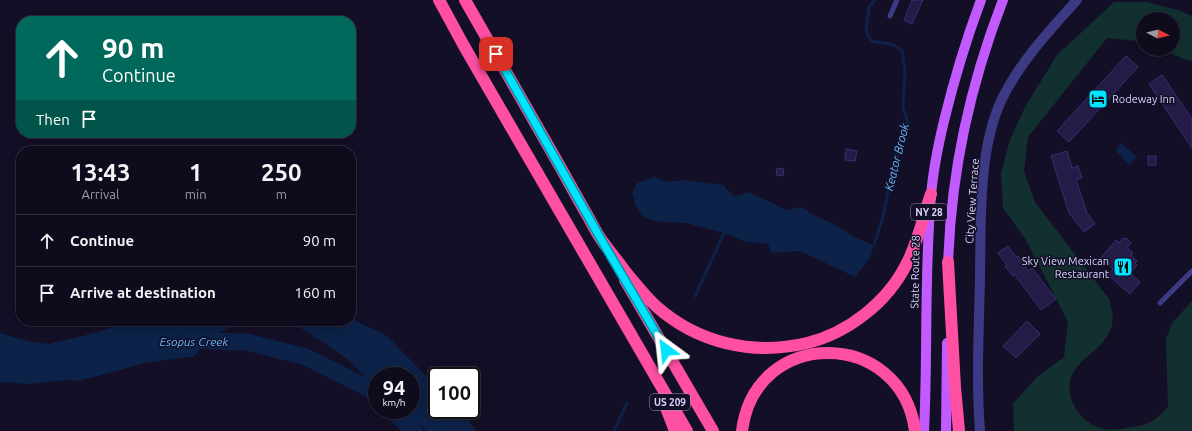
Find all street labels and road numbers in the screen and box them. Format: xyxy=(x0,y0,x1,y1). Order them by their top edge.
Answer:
street label: City View Terrace xyxy=(963,158,981,244)
road number: NY 28 xyxy=(911,204,947,220)
street label: State Route 28 xyxy=(908,235,922,309)
road number: US 209 xyxy=(650,394,690,410)

